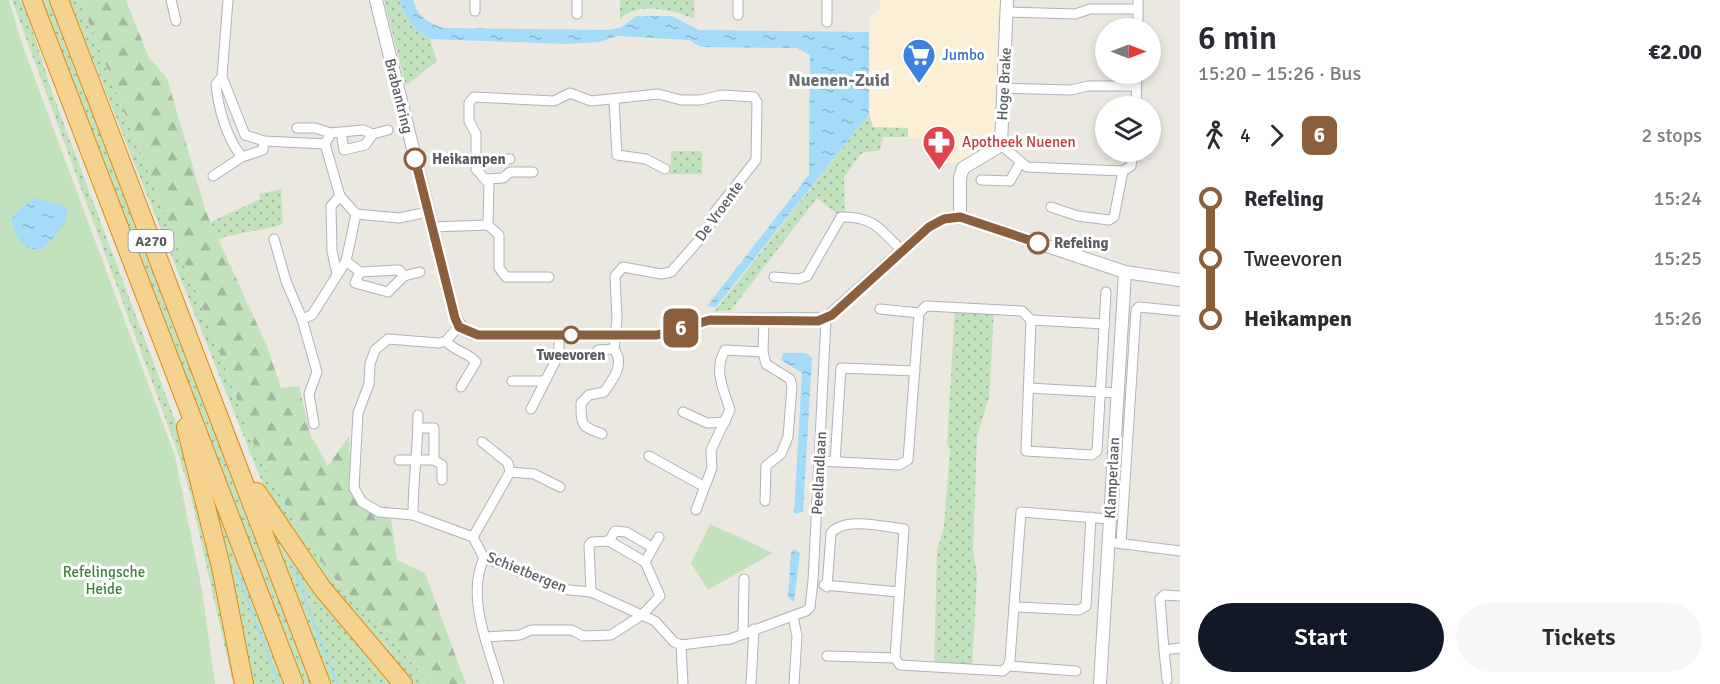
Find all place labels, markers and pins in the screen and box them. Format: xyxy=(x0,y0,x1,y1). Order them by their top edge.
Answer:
supermarket icon: Jumbo xyxy=(901,37,937,84)
place label: Jumbo xyxy=(942,46,985,64)
pharmacy icon: Apotheek Nuenen xyxy=(921,124,957,171)
place label: Apotheek Nuenen xyxy=(962,133,1076,151)
marker: Heikampen xyxy=(404,148,426,170)
place label: Heikampen xyxy=(432,150,506,168)
marker: Refeling xyxy=(1027,232,1049,254)
place label: Refeling xyxy=(1054,234,1108,252)
marker: Tweevoren xyxy=(562,326,580,344)
place label: Tweevoren xyxy=(537,346,605,364)

